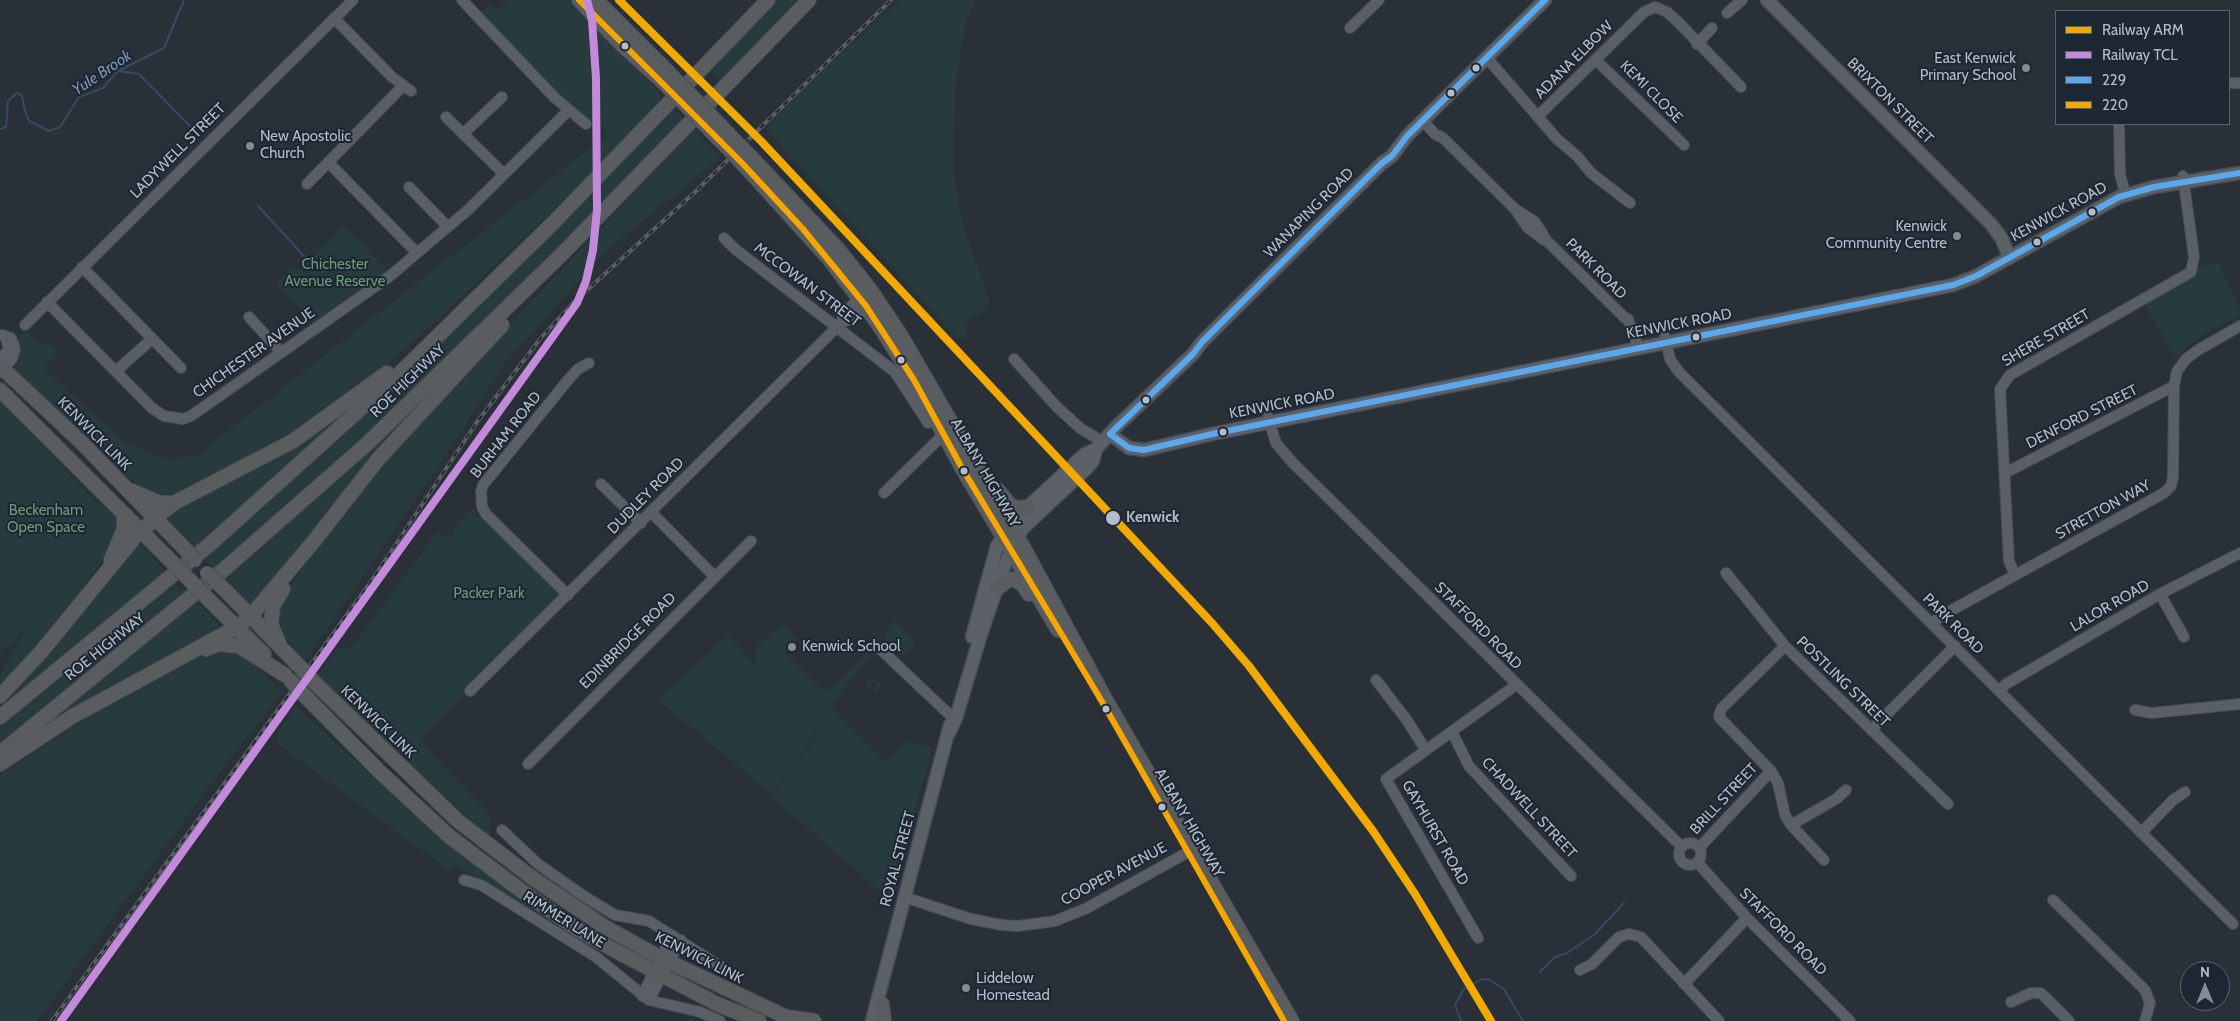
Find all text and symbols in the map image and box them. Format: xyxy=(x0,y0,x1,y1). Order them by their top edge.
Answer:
legend xyxy=(2055,10,2230,125)
street label: ADANA ELBOW xyxy=(1531,17,1617,103)
text: Railway ARM xyxy=(2102,21,2184,39)
unlabelled marker xyxy=(620,41,630,51)
water label: Yule Brook xyxy=(69,46,135,100)
text: Railway TCL xyxy=(2102,46,2178,64)
place label: East Kenwick Primary School xyxy=(1920,50,2016,85)
street label: BRIXTON STREET xyxy=(1843,54,1937,148)
street label: KEMI CLOSE xyxy=(1616,57,1686,127)
marker: East Kenwick Primary School xyxy=(2020,62,2032,74)
unlabelled marker xyxy=(1471,63,1481,73)
text: 229 xyxy=(2102,71,2126,89)
unlabelled marker xyxy=(1446,88,1456,98)
text: 220 xyxy=(2102,96,2128,114)
street label: LADYWELL STREET xyxy=(127,100,229,202)
place label: New Apostolic Church xyxy=(260,128,351,163)
marker: New Apostolic Church xyxy=(244,140,256,152)
street label: WANAPING ROAD xyxy=(1260,164,1358,262)
street label: KENWICK ROAD xyxy=(2008,178,2110,246)
unlabelled marker xyxy=(2087,207,2097,217)
place label: Kenwick Community Centre xyxy=(1826,218,1947,253)
marker: Kenwick Community Centre xyxy=(1951,230,1963,242)
street label: PARK ROAD xyxy=(1562,235,1630,303)
unlabelled marker xyxy=(2032,237,2042,247)
street label: MCCOWAN STREET xyxy=(750,239,864,331)
park label: Chichester Avenue Reserve xyxy=(285,256,385,291)
street label: CHICHESTER AVENUE xyxy=(189,304,319,402)
street label: KENWICK ROAD xyxy=(1625,305,1733,343)
street label: SHERE STREET xyxy=(1999,306,2093,370)
unlabelled marker xyxy=(1691,332,1701,342)
street label: ROE HIGHWAY xyxy=(367,341,449,421)
unlabelled marker xyxy=(896,355,906,365)
street label: DENFORD STREET xyxy=(2023,381,2141,453)
street label: KENWICK ROAD xyxy=(1228,385,1336,423)
street label: BURHAM ROAD xyxy=(467,388,545,482)
street label: KENWICK LINK xyxy=(53,393,135,475)
unlabelled marker xyxy=(1141,395,1151,405)
street label: ALBANY HIGHWAY xyxy=(946,415,1024,531)
unlabelled marker xyxy=(1218,427,1228,437)
street label: DUDLEY ROAD xyxy=(604,454,688,538)
unlabelled marker xyxy=(959,466,969,476)
street label: STRETTON WAY xyxy=(2052,477,2154,543)
park label: Beckenham Open Space xyxy=(7,502,85,537)
marker: Kenwick xyxy=(1104,509,1122,527)
place label: Kenwick xyxy=(1126,509,1179,527)
street label: LALOR ROAD xyxy=(2067,576,2153,636)
street label: STAFFORD ROAD xyxy=(1431,579,1525,673)
park label: Packer Park xyxy=(453,585,525,603)
street label: EDINBRIDGE ROAD xyxy=(576,589,680,693)
street label: PARK ROAD xyxy=(1919,590,1987,658)
street label: ROE HIGHWAY xyxy=(61,609,149,685)
street label: POSTLING STREET xyxy=(1793,633,1893,731)
place label: Kenwick School xyxy=(802,638,901,656)
marker: Kenwick School xyxy=(786,641,798,653)
street label: KENWICK LINK xyxy=(337,682,419,762)
unlabelled marker xyxy=(1101,704,1111,714)
street label: CHADWELL STREET xyxy=(1478,754,1580,862)
street label: BRILL STREET xyxy=(1687,760,1761,838)
street label: ALBANY HIGHWAY xyxy=(1150,765,1228,881)
street label: GAYHURST ROAD xyxy=(1398,777,1472,889)
unlabelled marker xyxy=(1157,802,1167,812)
street label: ROYAL STREET xyxy=(877,809,919,909)
street label: COOPER AVENUE xyxy=(1058,839,1170,909)
street label: STAFFORD ROAD xyxy=(1736,885,1830,979)
street label: RIMMER LANE xyxy=(520,888,608,952)
street label: KENWICK LINK xyxy=(652,928,746,988)
north arrow xyxy=(2180,961,2230,1011)
text: N xyxy=(2200,963,2210,981)
place label: Liddelow Homestead xyxy=(976,970,1050,1005)
marker: Liddelow Homestead xyxy=(960,982,972,994)

